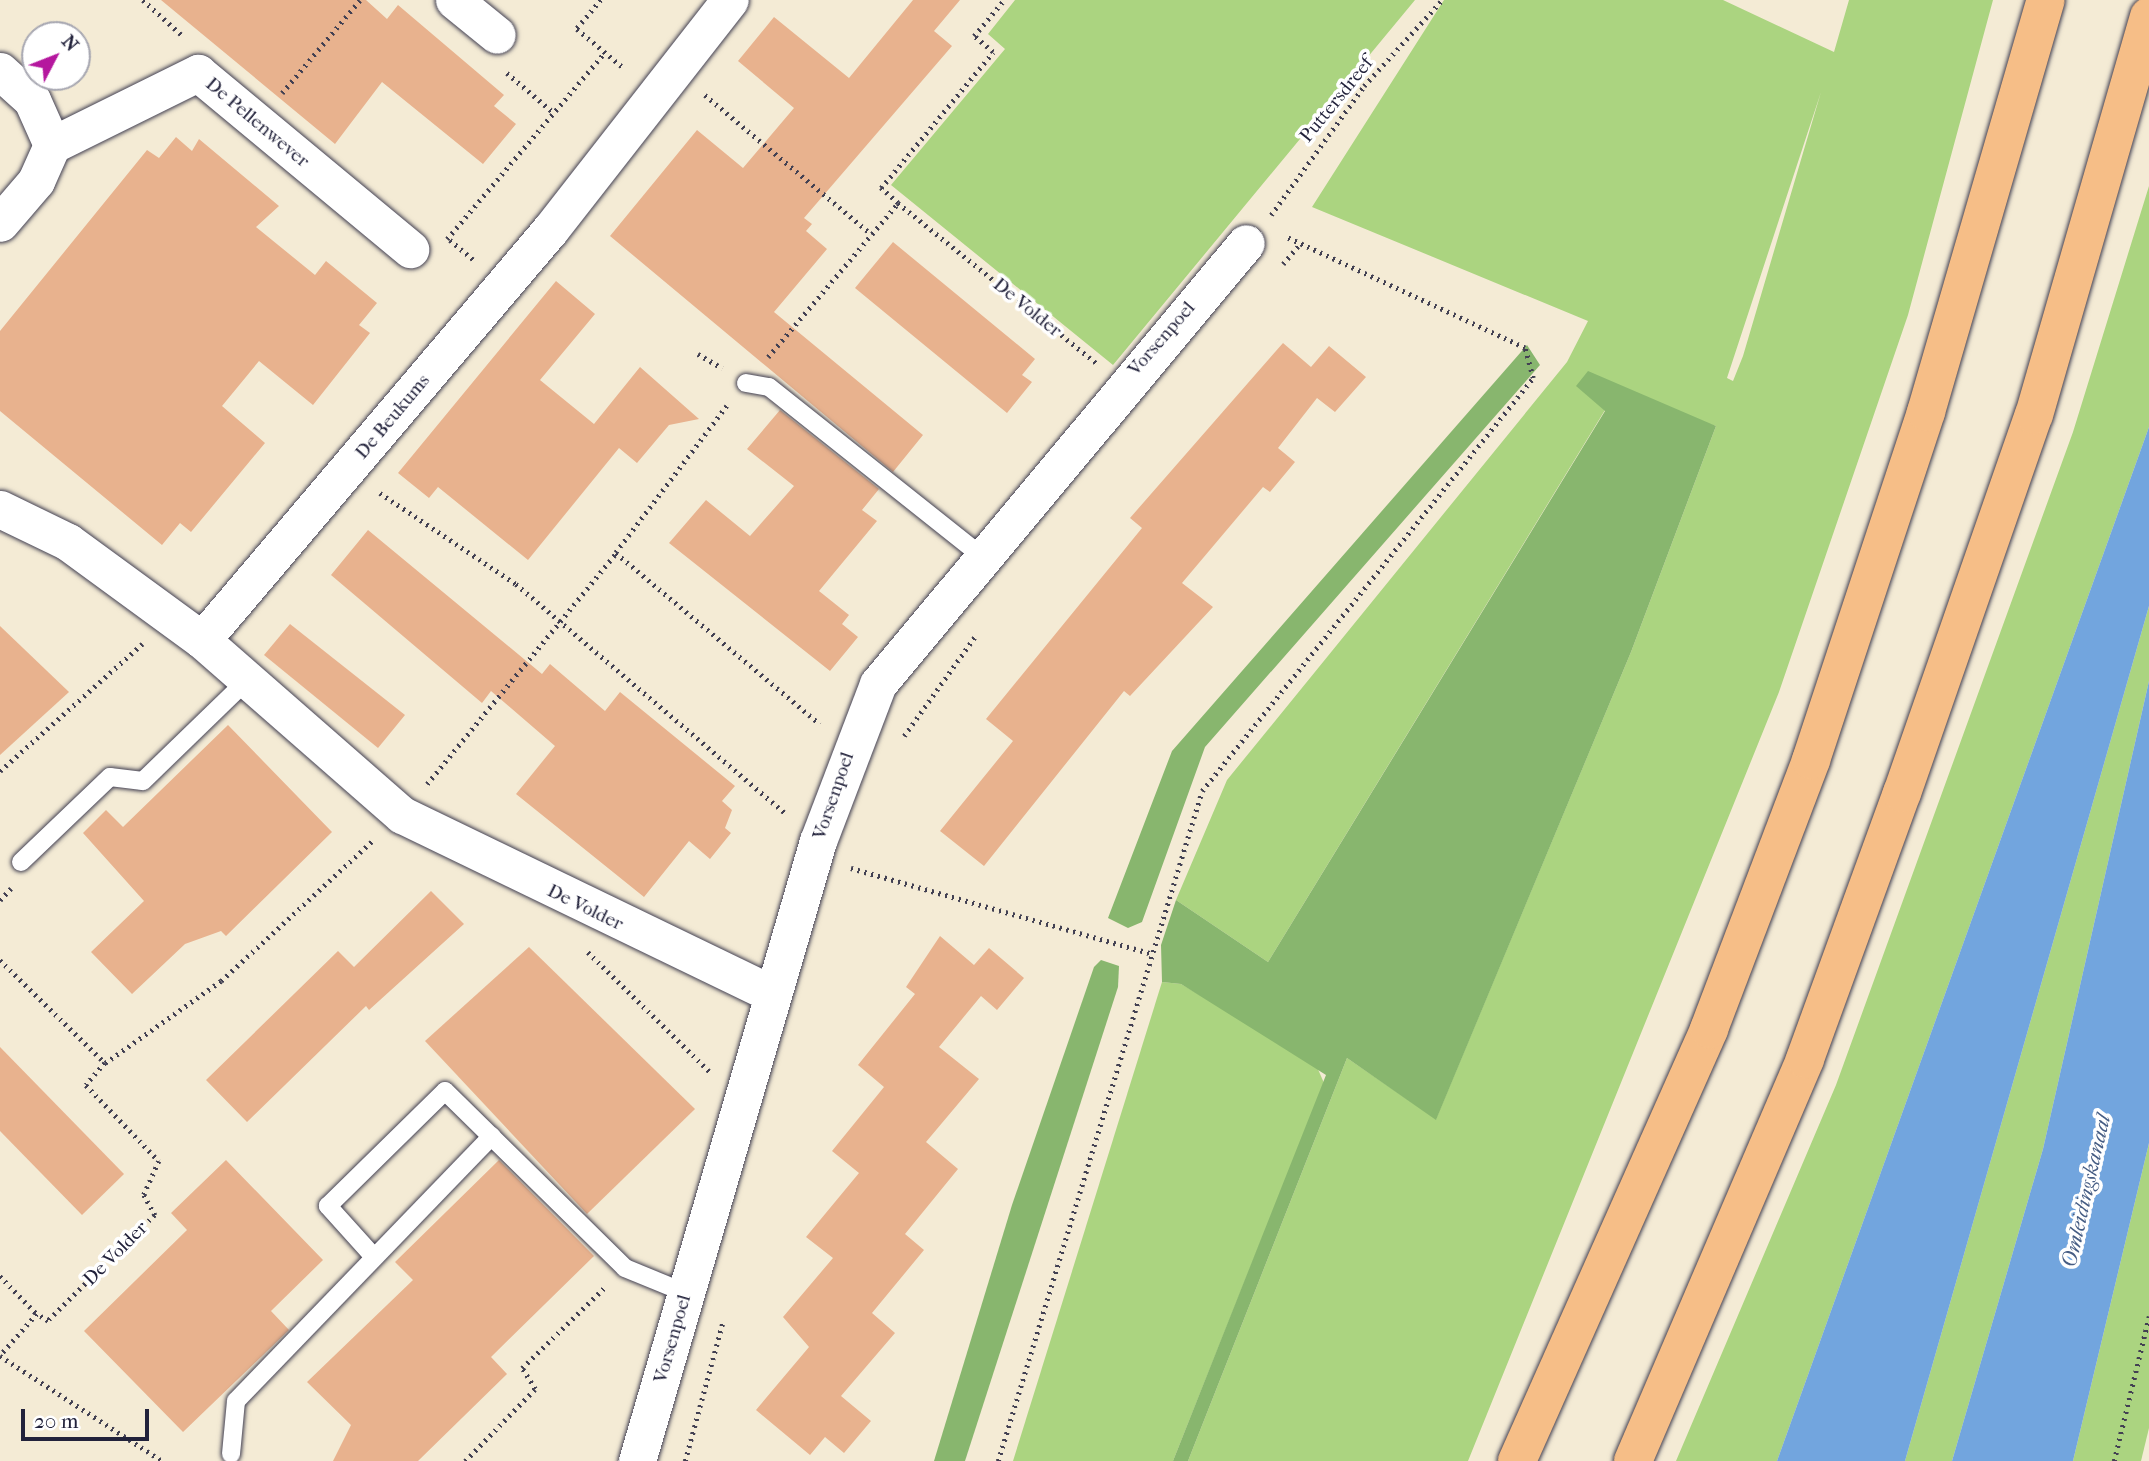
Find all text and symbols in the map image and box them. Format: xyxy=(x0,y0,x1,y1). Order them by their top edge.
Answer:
north arrow xyxy=(21,21,91,91)
text: N xyxy=(57,31,83,56)
street label: Puttersdreef xyxy=(1296,53,1378,147)
street label: De Pellenwever xyxy=(201,73,313,173)
street label: De Volder xyxy=(988,273,1066,343)
street label: Vorsenpoel xyxy=(1124,297,1200,381)
street label: De Beukums xyxy=(351,370,435,464)
street label: Vorsenpoel xyxy=(808,749,860,843)
street label: De Volder xyxy=(543,880,627,936)
water label: Omleidingskanaal xyxy=(2056,1112,2116,1270)
street label: De Volder xyxy=(79,1217,153,1291)
street label: Vorsenpoel xyxy=(650,1292,696,1386)
scale bar xyxy=(24,1394,152,1438)
text: 20 m xyxy=(34,1409,78,1433)

